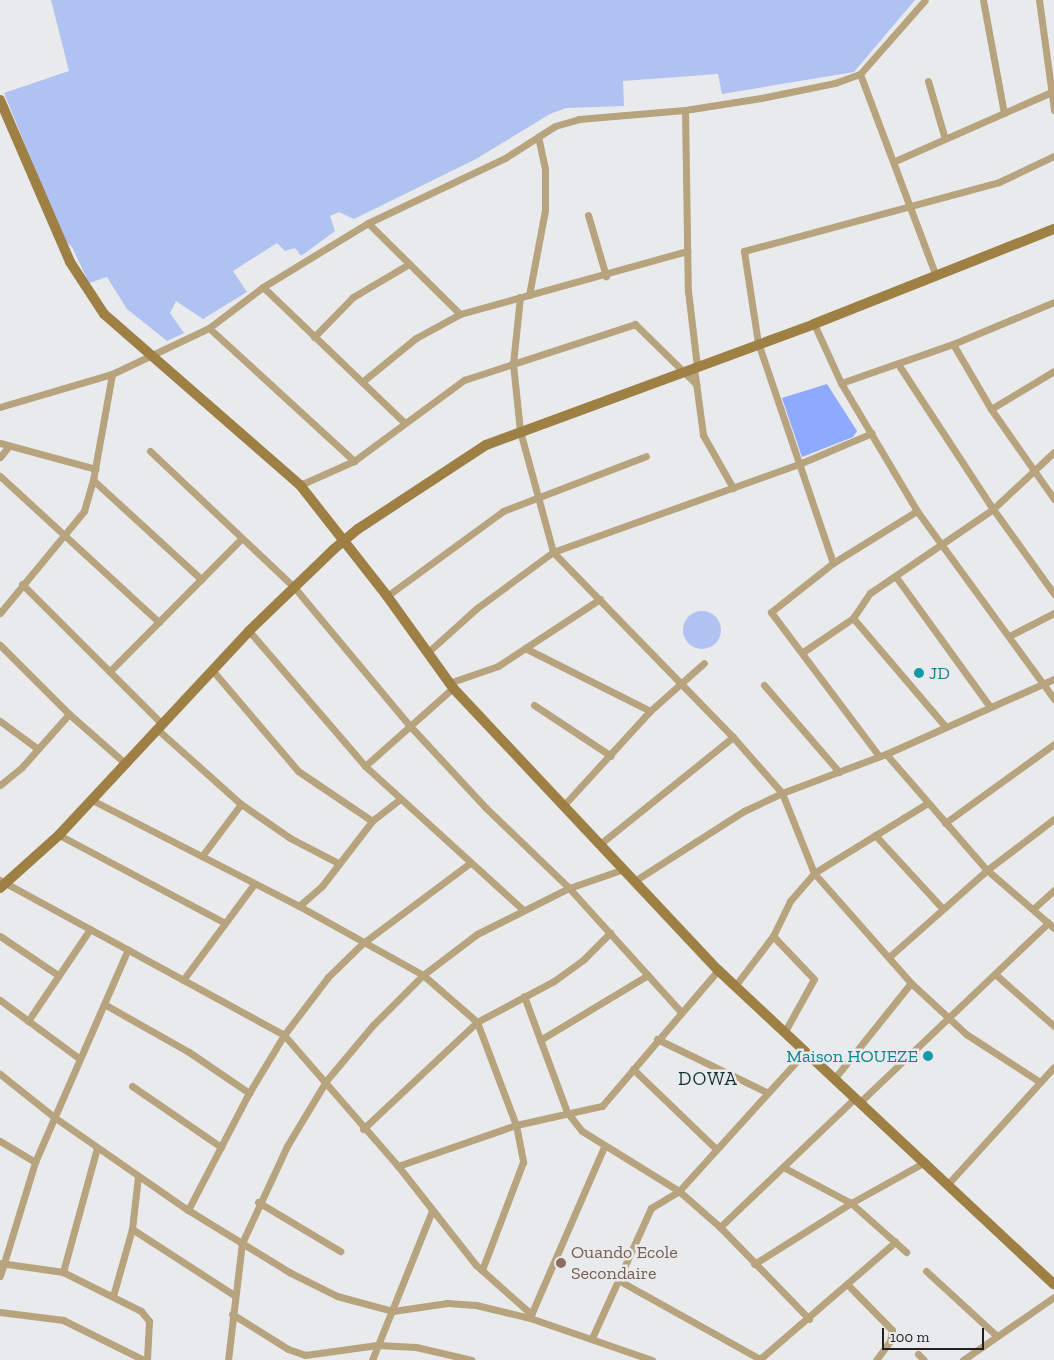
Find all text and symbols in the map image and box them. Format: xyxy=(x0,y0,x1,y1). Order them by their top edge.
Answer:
place label: JD xyxy=(929,662,950,684)
marker: JD xyxy=(913,667,925,679)
place label: Maison HOUEZE xyxy=(786,1045,918,1067)
marker: Maison HOUEZE xyxy=(922,1050,934,1062)
district label: DOWA xyxy=(678,1068,738,1090)
place label: Ouando Ecole Secondaire xyxy=(571,1242,678,1284)
marker: Ouando Ecole Secondaire xyxy=(555,1257,567,1269)
scale bar xyxy=(884,1318,986,1350)
text: 100 m xyxy=(890,1328,929,1346)

